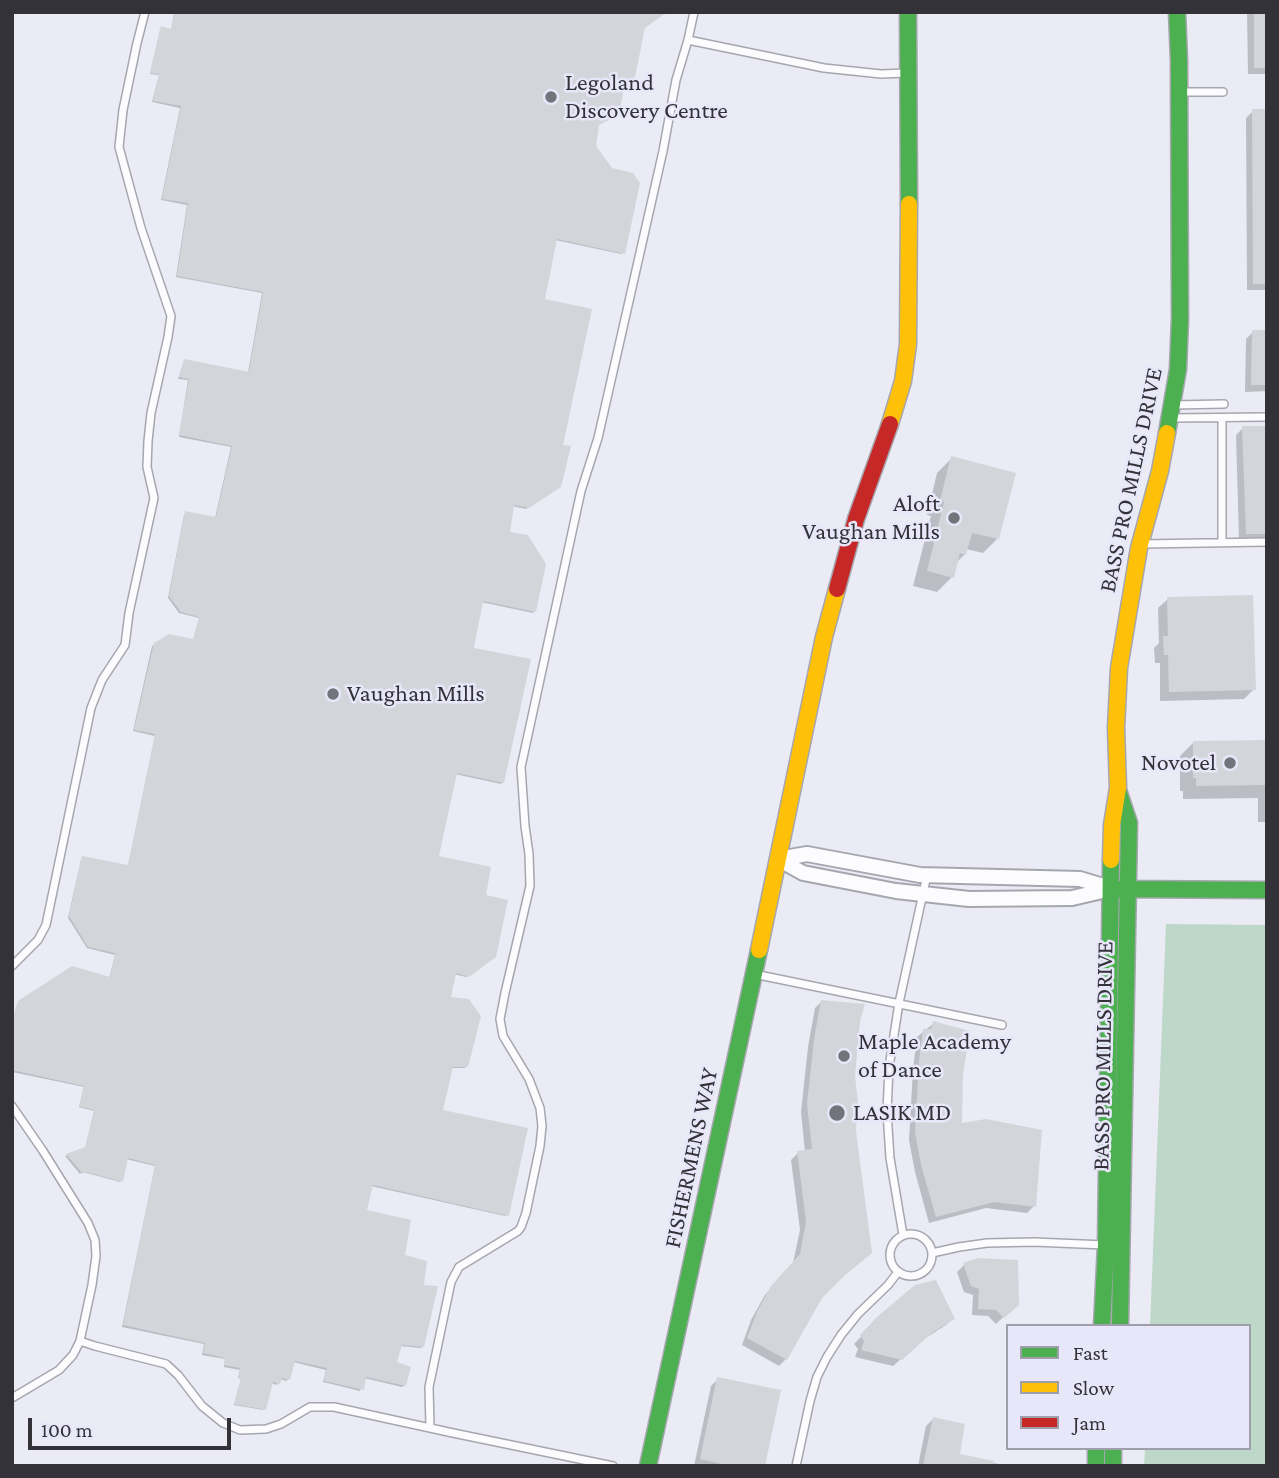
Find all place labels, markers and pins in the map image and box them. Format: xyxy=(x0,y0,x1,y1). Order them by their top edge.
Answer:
place label: Legoland Discovery Centre xyxy=(565,69,728,125)
marker: Legoland Discovery Centre xyxy=(543,89,559,105)
place label: Aloft Vaughan Mills xyxy=(802,490,940,546)
marker: Aloft Vaughan Mills xyxy=(946,510,962,526)
place label: Vaughan Mills xyxy=(347,680,485,708)
marker: Vaughan Mills xyxy=(325,686,341,702)
place label: Novotel xyxy=(1141,749,1216,777)
marker: Novotel xyxy=(1222,755,1238,771)
place label: Maple Academy of Dance xyxy=(858,1028,1011,1084)
marker: Maple Academy of Dance xyxy=(836,1048,852,1064)
place label: LASIK MD xyxy=(853,1099,951,1127)
marker: LASIK MD xyxy=(827,1103,847,1123)

